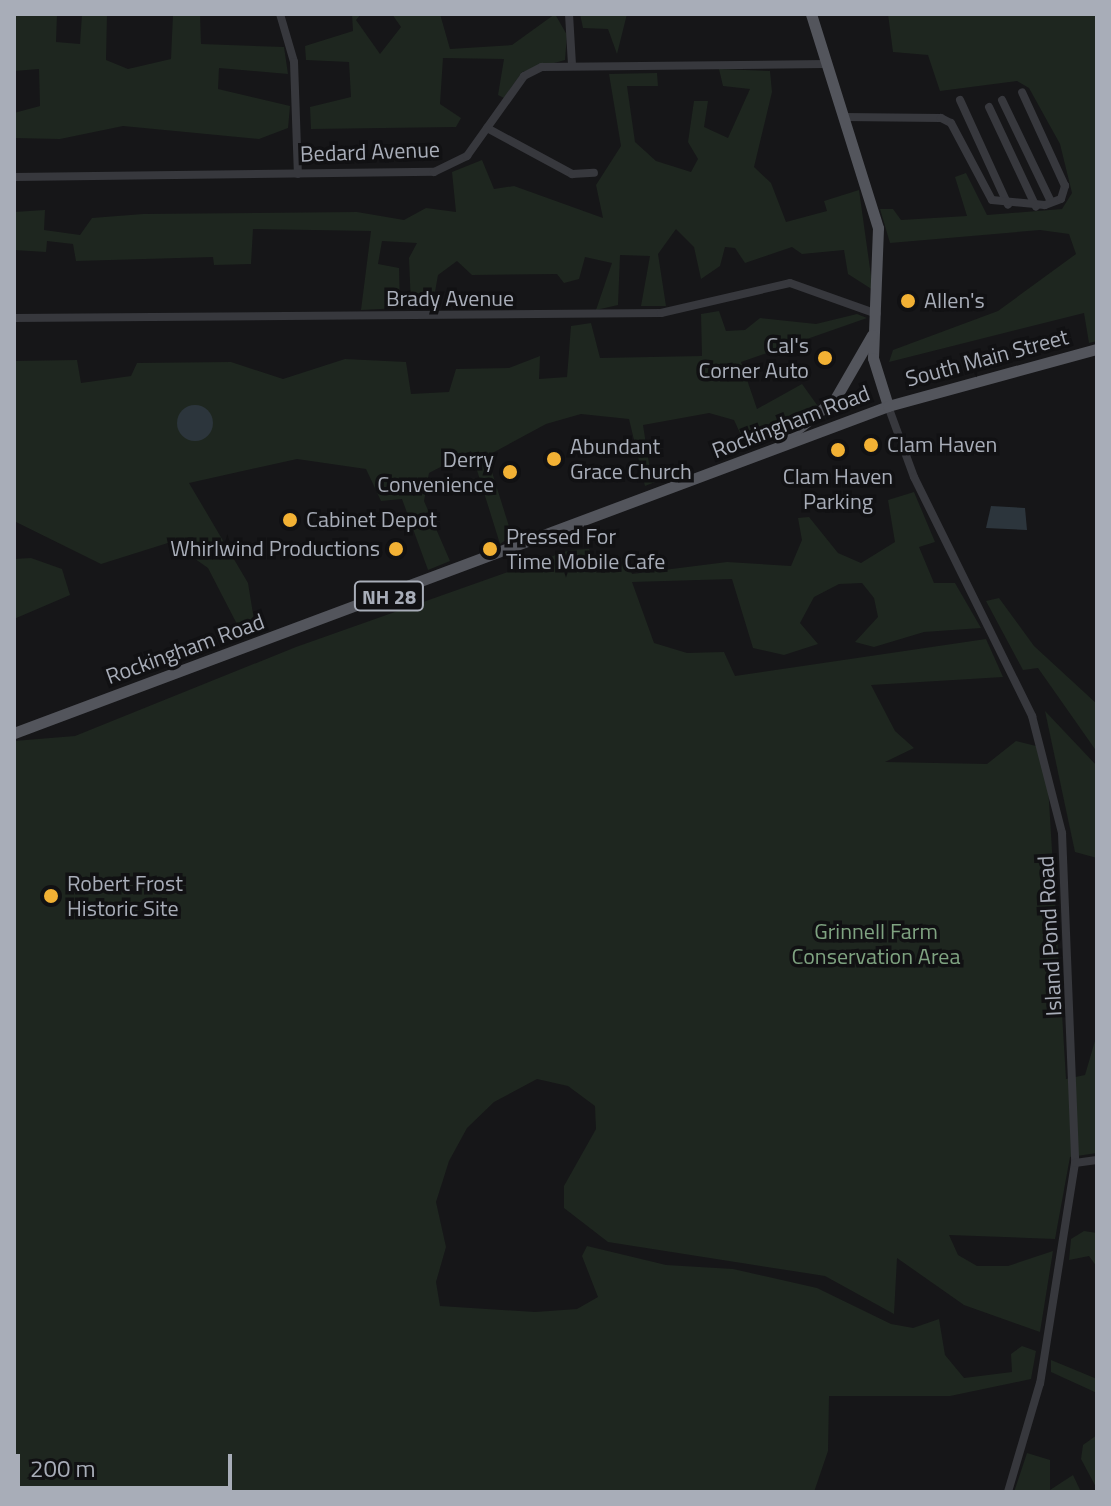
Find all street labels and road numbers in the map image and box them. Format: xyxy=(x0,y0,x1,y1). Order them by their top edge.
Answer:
street label: Bedard Avenue xyxy=(300,136,440,168)
street label: Brady Avenue xyxy=(386,286,514,312)
street label: South Main Street xyxy=(903,324,1071,392)
street label: Rockingham Road xyxy=(708,380,874,464)
road number: NH 28 xyxy=(353,580,425,612)
street label: Rockingham Road xyxy=(102,608,268,690)
street label: Island Pond Road xyxy=(1033,855,1067,1017)

